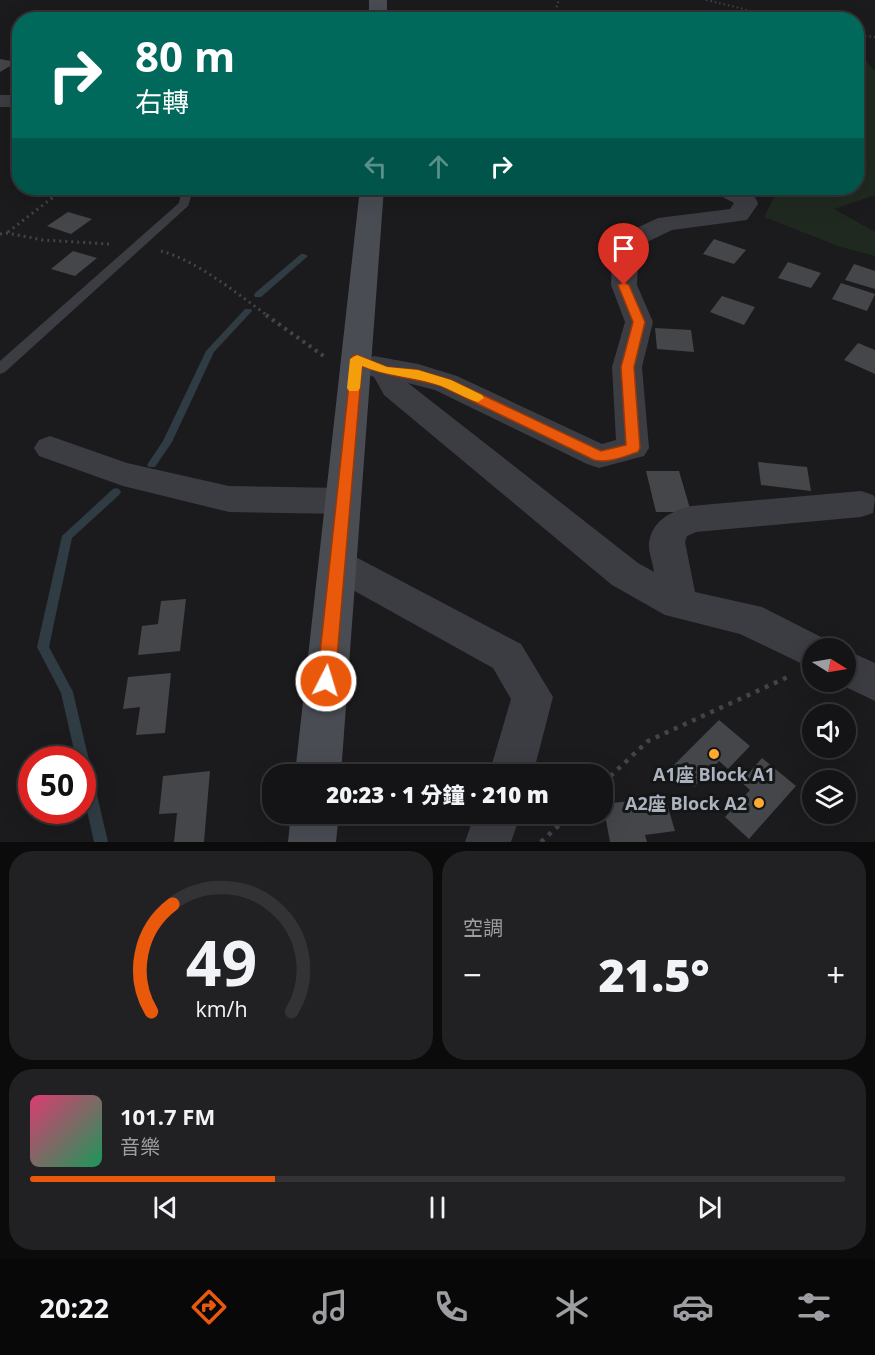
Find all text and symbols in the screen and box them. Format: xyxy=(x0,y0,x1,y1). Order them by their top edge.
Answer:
text: 80 m xyxy=(135,27,235,84)
icon: right xyxy=(36,36,114,114)
text: 右轉 xyxy=(135,83,189,120)
icon: left xyxy=(359,150,392,183)
icon: ahead xyxy=(422,150,455,183)
icon: right xyxy=(485,150,518,183)
pin xyxy=(598,223,649,285)
icon: arrive xyxy=(607,232,640,265)
north arrow xyxy=(802,638,856,692)
map controls xyxy=(802,638,856,824)
position arrow xyxy=(294,649,358,713)
button: sound xyxy=(802,704,856,758)
speed limit sign: 50 xyxy=(18,746,96,824)
marker: A1座 Block A1 xyxy=(707,747,721,761)
place label: A1座 Block A1 xyxy=(653,762,775,786)
button: layers xyxy=(802,770,856,824)
text: 20:23 · 1 分鐘 · 210 m xyxy=(326,779,549,809)
place label: A2座 Block A2 xyxy=(625,791,747,815)
marker: A2座 Block A2 xyxy=(752,796,766,810)
text: 空調 xyxy=(463,914,503,941)
text: 49 xyxy=(185,919,257,1004)
text: 21.5° xyxy=(598,944,710,1005)
text: − xyxy=(463,952,482,997)
text: + xyxy=(826,952,845,997)
text: km/h xyxy=(195,995,247,1024)
text: 101.7 FM xyxy=(120,1101,215,1131)
text: 音樂 xyxy=(120,1133,160,1160)
icon: previous xyxy=(149,1191,182,1224)
icon: pause xyxy=(421,1191,454,1224)
icon: next xyxy=(693,1191,726,1224)
icon: directions xyxy=(188,1286,230,1328)
icon: music xyxy=(309,1286,351,1328)
icon: phone xyxy=(430,1286,472,1328)
icon: climate xyxy=(551,1286,593,1328)
icon: car xyxy=(672,1286,714,1328)
icon: filters xyxy=(793,1286,835,1328)
text: 20:22 xyxy=(40,1289,109,1326)

